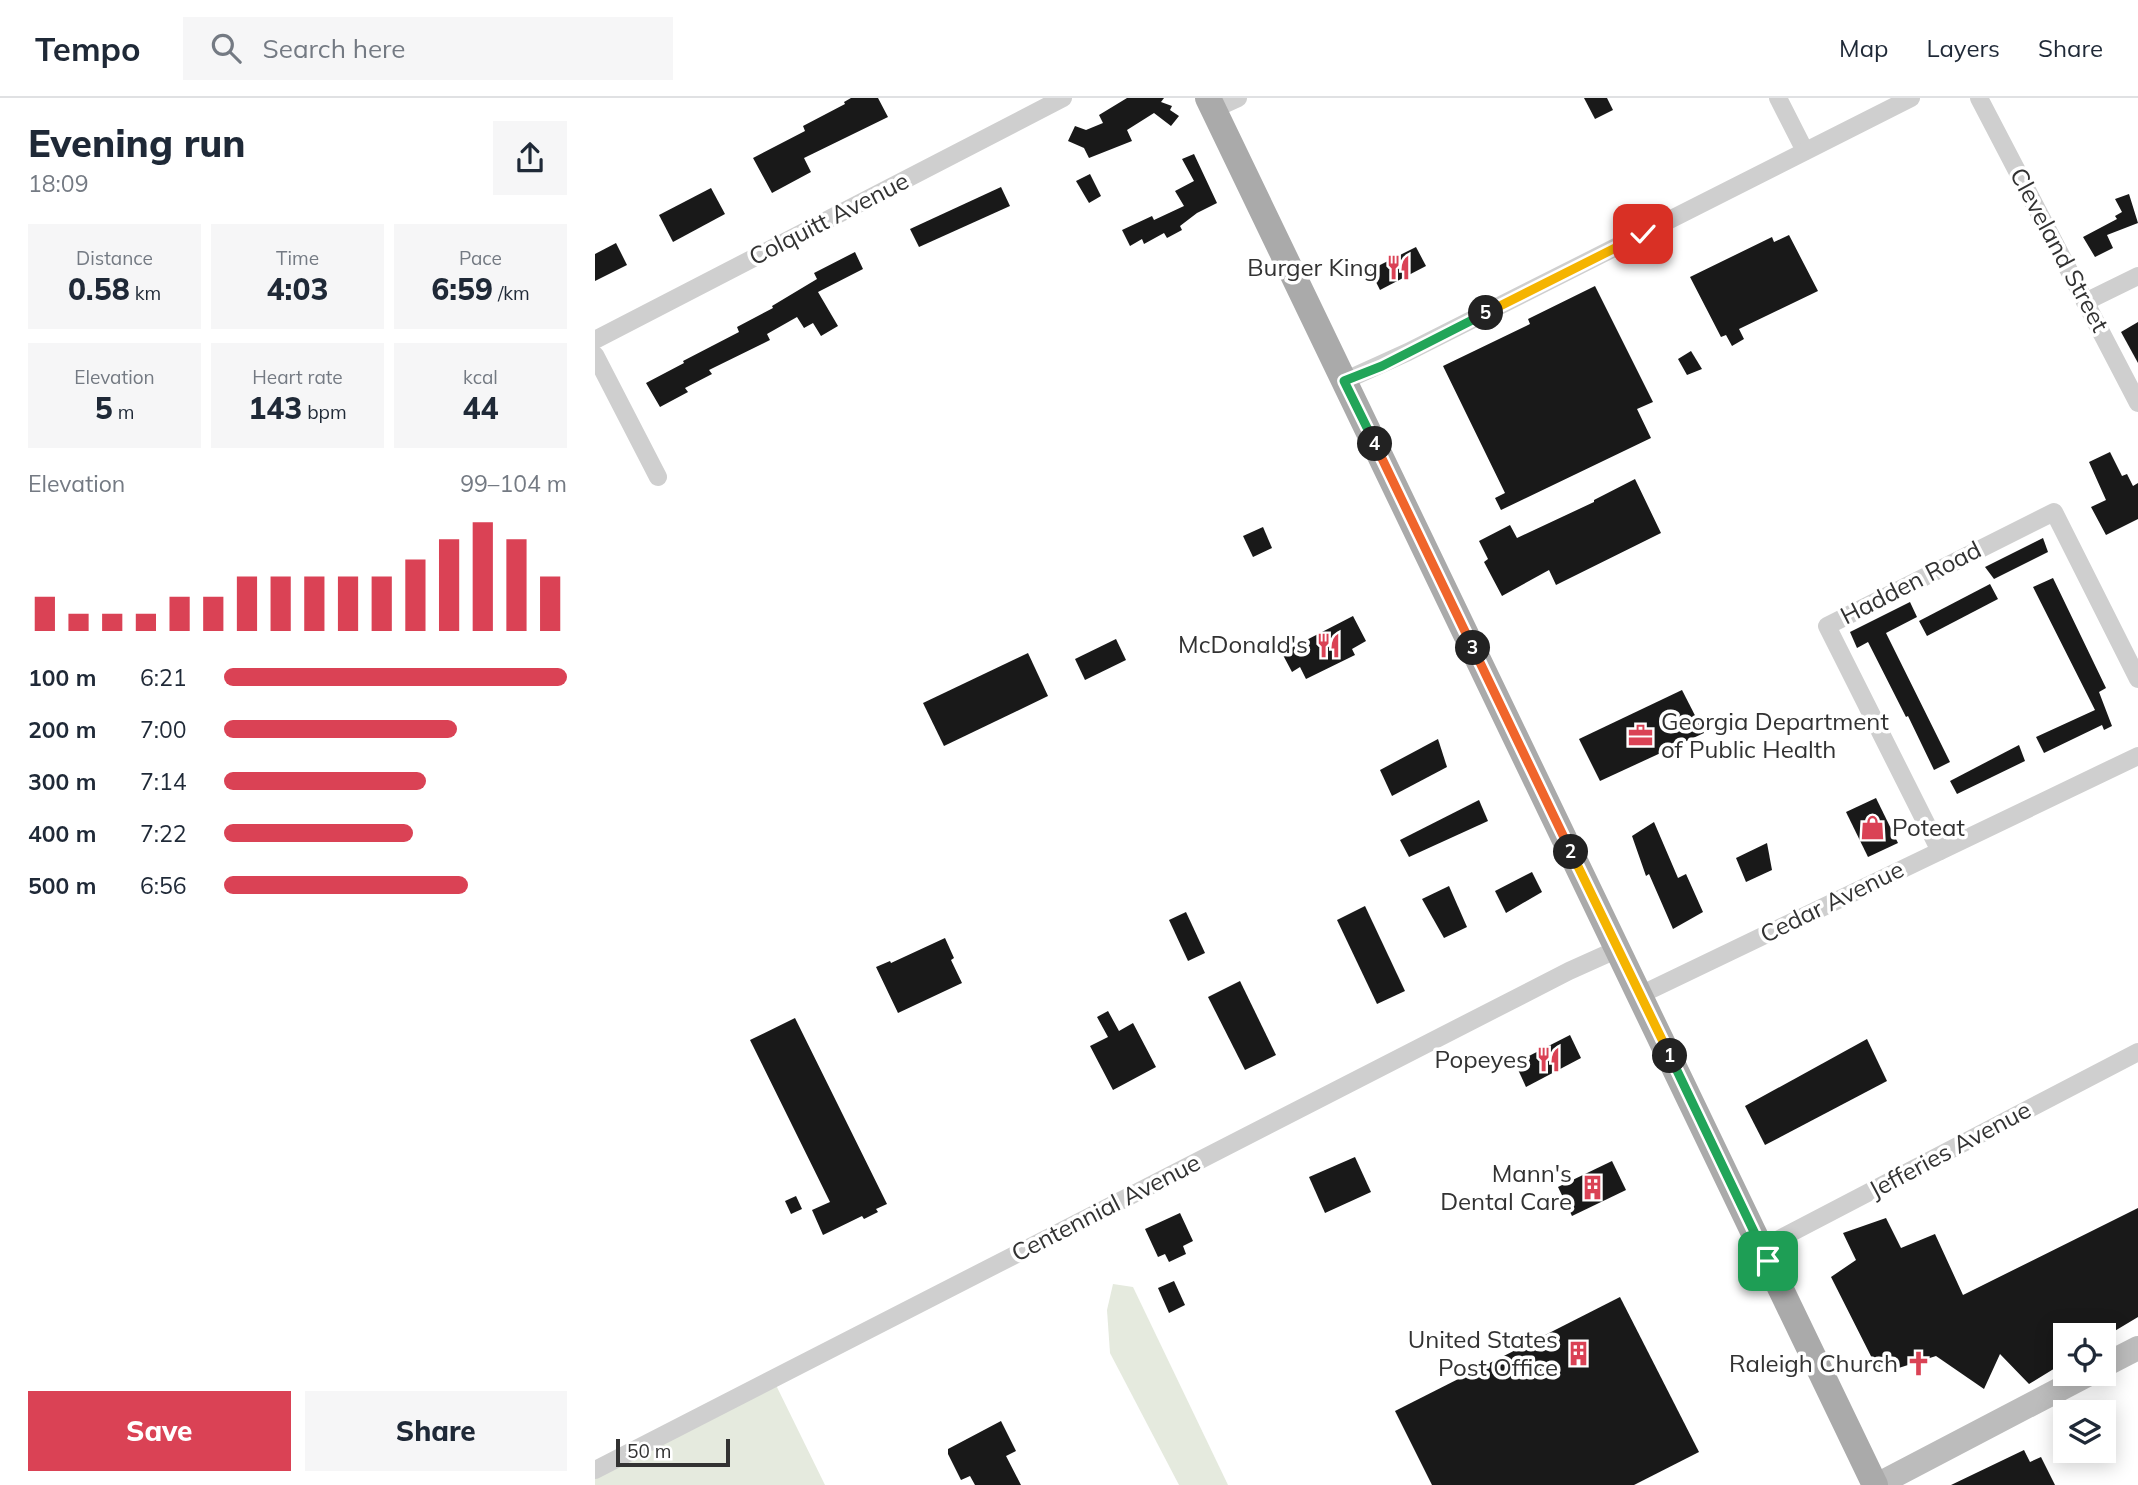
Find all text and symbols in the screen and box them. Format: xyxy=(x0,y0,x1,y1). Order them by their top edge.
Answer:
search box xyxy=(183,17,673,80)
text: Tempo xyxy=(35,28,141,69)
icon: search xyxy=(207,29,245,67)
text: Search here xyxy=(263,32,406,65)
text: Map xyxy=(1839,33,1888,63)
text: Layers xyxy=(1926,33,2000,63)
text: Share xyxy=(2038,33,2103,63)
text: Evening run xyxy=(28,119,246,167)
button: share xyxy=(493,121,567,195)
street label: Cleveland Street xyxy=(2004,162,2116,337)
street label: Colquitt Avenue xyxy=(744,165,913,271)
text: 18:09 xyxy=(28,169,88,198)
pin xyxy=(1613,204,1673,264)
icon: check xyxy=(1624,215,1662,253)
text: Distance xyxy=(76,246,153,270)
text: Time xyxy=(276,246,319,270)
text: Pace xyxy=(459,246,502,270)
place label: Burger King xyxy=(1247,252,1378,282)
restaurant icon: Burger King xyxy=(1384,254,1412,282)
text: 0.58 xyxy=(68,270,130,308)
text: 4:03 xyxy=(267,270,328,308)
text: 6:59 xyxy=(431,270,493,308)
text: km xyxy=(130,281,161,305)
text: /km xyxy=(493,281,530,305)
pin: 5 xyxy=(1469,296,1503,330)
text: 5 xyxy=(1480,300,1491,324)
text: Elevation xyxy=(74,365,155,389)
text: Heart rate xyxy=(252,365,343,389)
text: kcal xyxy=(463,365,498,389)
text: 5 xyxy=(95,389,113,427)
text: 143 xyxy=(248,389,302,427)
text: 44 xyxy=(463,389,499,427)
text: m xyxy=(113,400,134,424)
text: bpm xyxy=(302,400,347,424)
pin: 4 xyxy=(1357,426,1393,462)
text: 4 xyxy=(1369,431,1380,455)
text: Elevation xyxy=(28,469,125,498)
text: 99–104 m xyxy=(460,469,567,498)
street label: Hadden Road xyxy=(1835,534,1986,630)
place label: McDonald's xyxy=(1178,629,1308,659)
pin: 3 xyxy=(1455,630,1491,666)
restaurant icon: McDonald's xyxy=(1314,631,1342,659)
text: 3 xyxy=(1467,635,1478,659)
text: 100 m xyxy=(28,663,96,692)
text: 6:21 xyxy=(140,663,187,692)
place label: Georgia Department of Public Health xyxy=(1661,706,1889,764)
text: 200 m xyxy=(28,715,96,744)
text: 7:00 xyxy=(140,715,187,744)
office icon: Georgia Department of Public Health xyxy=(1627,722,1655,750)
text: 300 m xyxy=(28,767,96,796)
text: 7:14 xyxy=(140,767,187,796)
place label: Poteat xyxy=(1892,812,1965,842)
shop icon: Poteat xyxy=(1858,814,1886,842)
text: 400 m xyxy=(28,819,96,848)
text: 7:22 xyxy=(140,819,187,848)
pin: 2 xyxy=(1553,834,1588,870)
text: 2 xyxy=(1565,839,1576,863)
street label: Cedar Avenue xyxy=(1755,853,1908,949)
text: 500 m xyxy=(28,871,96,900)
text: 6:56 xyxy=(140,871,187,900)
pin: 1 xyxy=(1653,1038,1687,1074)
text: 1 xyxy=(1664,1043,1675,1067)
place label: Popeyes xyxy=(1434,1044,1528,1074)
restaurant icon: Popeyes xyxy=(1534,1046,1562,1074)
street label: Jefferies Avenue xyxy=(1864,1094,2035,1204)
street label: Centennial Avenue xyxy=(1006,1147,1205,1268)
place label: Mann's Dental Care xyxy=(1440,1158,1572,1216)
building icon: Mann's Dental Care xyxy=(1578,1174,1606,1202)
pin xyxy=(1738,1231,1798,1291)
icon: arrive xyxy=(1749,1242,1787,1280)
map controls xyxy=(2053,1323,2116,1463)
button: locate xyxy=(2053,1323,2116,1386)
place label: United States Post Office xyxy=(1408,1324,1558,1382)
building icon: United States Post Office xyxy=(1564,1340,1592,1368)
place label: Raleigh Church xyxy=(1729,1348,1898,1378)
church icon: Raleigh Church xyxy=(1904,1350,1932,1378)
button: Save xyxy=(28,1391,291,1471)
button: Share xyxy=(305,1391,567,1471)
button: layers xyxy=(2053,1400,2116,1463)
scale bar xyxy=(616,1436,730,1468)
text: 50 m xyxy=(627,1439,671,1463)

